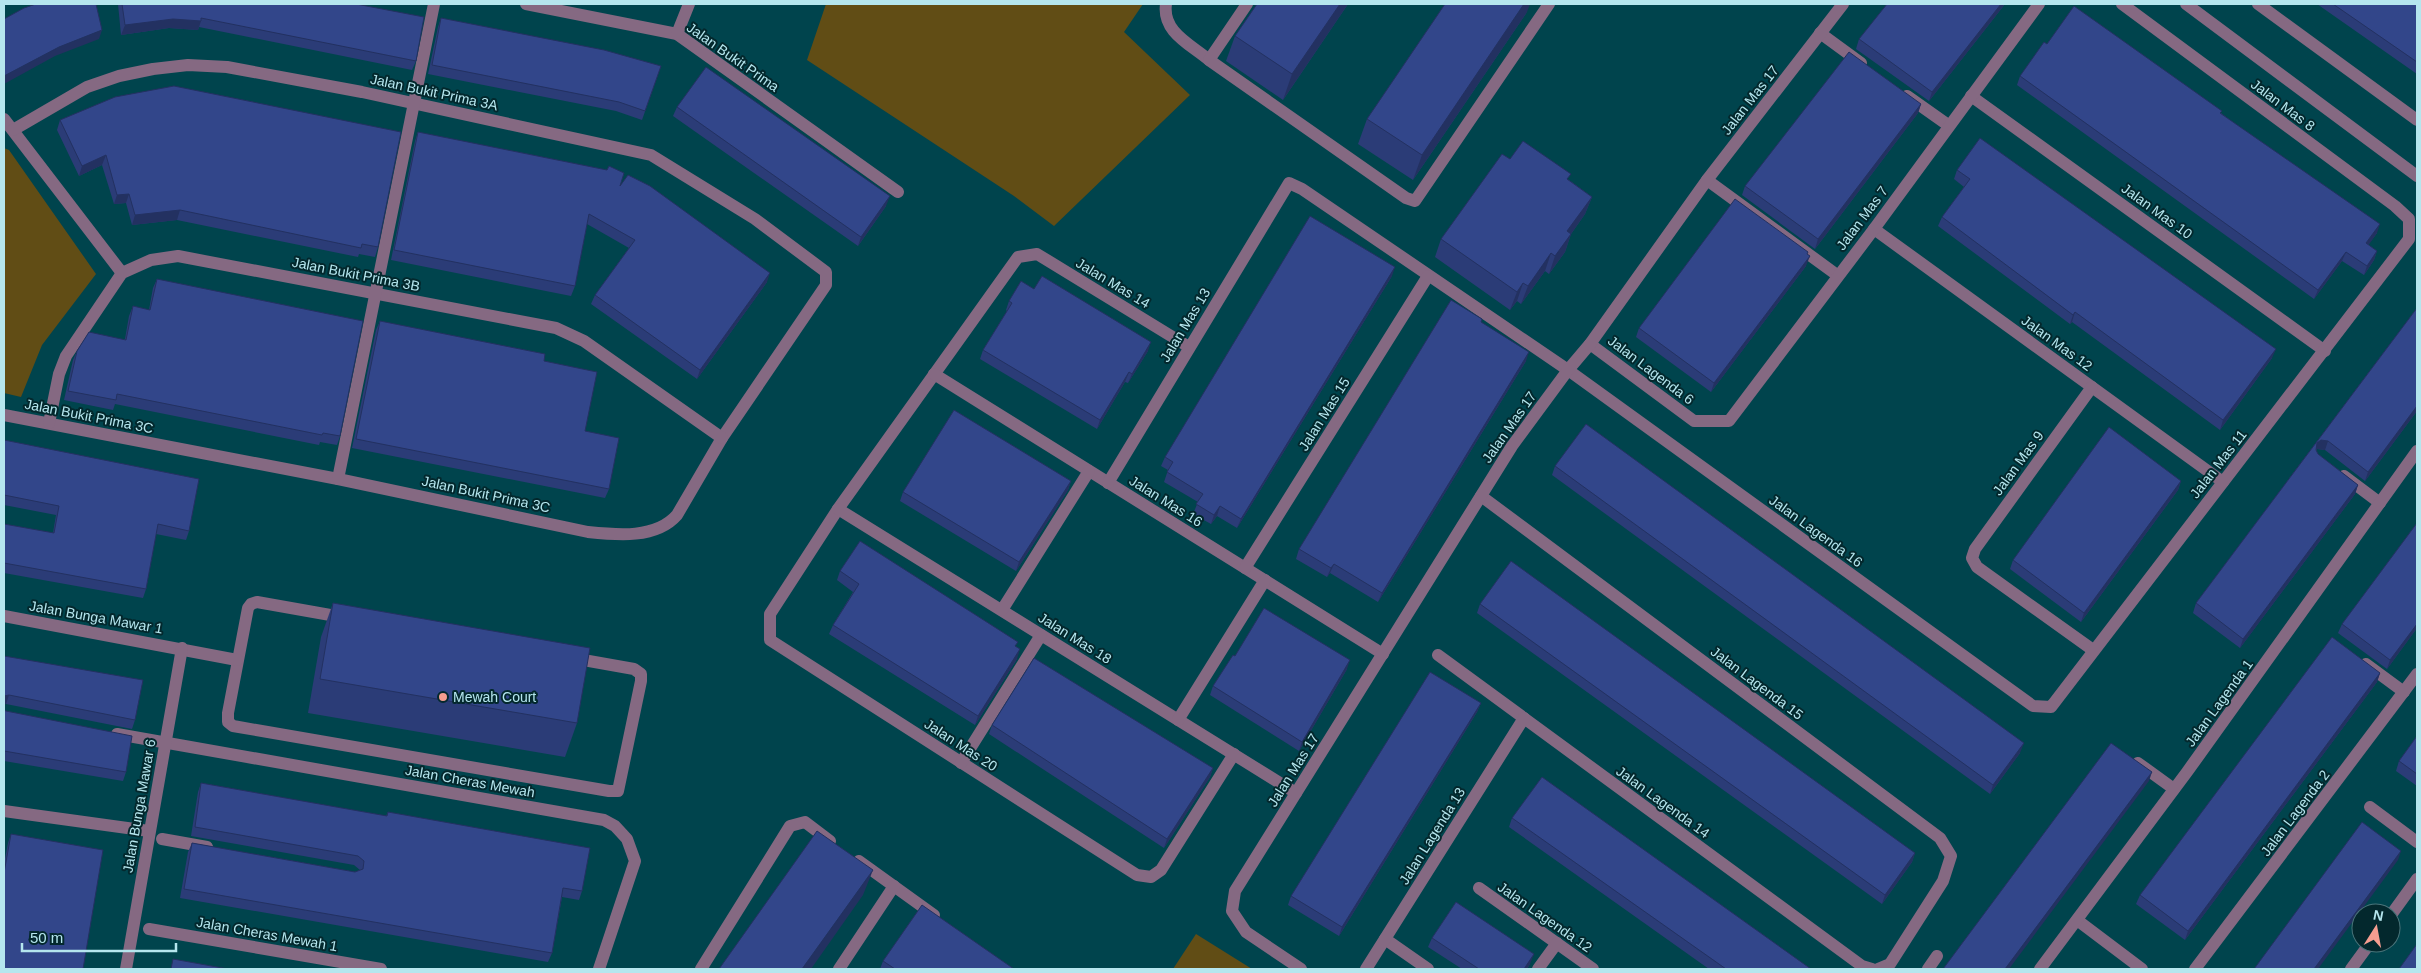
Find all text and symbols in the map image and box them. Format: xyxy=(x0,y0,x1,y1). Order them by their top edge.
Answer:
street label: Jalan Bukit Prima xyxy=(684,19,782,95)
street label: Jalan Mas 17 xyxy=(1718,62,1782,138)
street label: Jalan Bukit Prima 3A xyxy=(369,71,500,113)
street label: Jalan Mas 8 xyxy=(2248,76,2318,134)
street label: Jalan Mas 10 xyxy=(2119,180,2196,242)
street label: Jalan Mas 7 xyxy=(1833,183,1891,253)
street label: Jalan Bukit Prima 3B xyxy=(291,254,421,294)
street label: Jalan Mas 14 xyxy=(1073,255,1153,311)
street label: Jalan Mas 13 xyxy=(1157,285,1213,365)
street label: Jalan Mas 12 xyxy=(2019,312,2096,374)
street label: Jalan Lagenda 6 xyxy=(1605,332,1697,408)
street label: Jalan Mas 15 xyxy=(1295,374,1353,454)
street label: Jalan Mas 17 xyxy=(1479,388,1540,466)
street label: Jalan Bukit Prima 3C xyxy=(23,396,155,436)
street label: Jalan Mas 11 xyxy=(2186,427,2250,501)
street label: Jalan Mas 9 xyxy=(1989,428,2047,498)
street label: Jalan Mas 16 xyxy=(1126,472,1206,530)
street label: Jalan Bukit Prima 3C xyxy=(420,473,552,515)
street label: Jalan Lagenda 16 xyxy=(1766,492,1866,570)
street label: Jalan Bunga Mawar 1 xyxy=(28,597,164,637)
street label: Jalan Mas 18 xyxy=(1035,609,1115,667)
street label: Jalan Lagenda 15 xyxy=(1708,643,1806,723)
street label: Jalan Lagenda 1 xyxy=(2182,656,2256,750)
place label: Mewah Court xyxy=(453,689,536,705)
marker: Mewah Court xyxy=(437,691,449,703)
street label: Jalan Mas 20 xyxy=(922,716,1000,774)
street label: Jalan Mas 17 xyxy=(1264,730,1322,810)
street label: Jalan Bunga Mawar 6 xyxy=(119,738,159,874)
street label: Jalan Cheras Mewah xyxy=(404,762,536,800)
street label: Jalan Lagenda 14 xyxy=(1613,763,1713,841)
street label: Jalan Lagenda 2 xyxy=(2257,767,2333,859)
street label: Jalan Lagenda 13 xyxy=(1396,784,1468,887)
street label: Jalan Lagenda 12 xyxy=(1495,879,1595,956)
north arrow xyxy=(2351,903,2401,953)
text: N xyxy=(2372,906,2385,924)
street label: Jalan Cheras Mewah 1 xyxy=(195,914,339,954)
scale bar xyxy=(22,920,176,952)
text: 50 m xyxy=(30,929,63,946)

